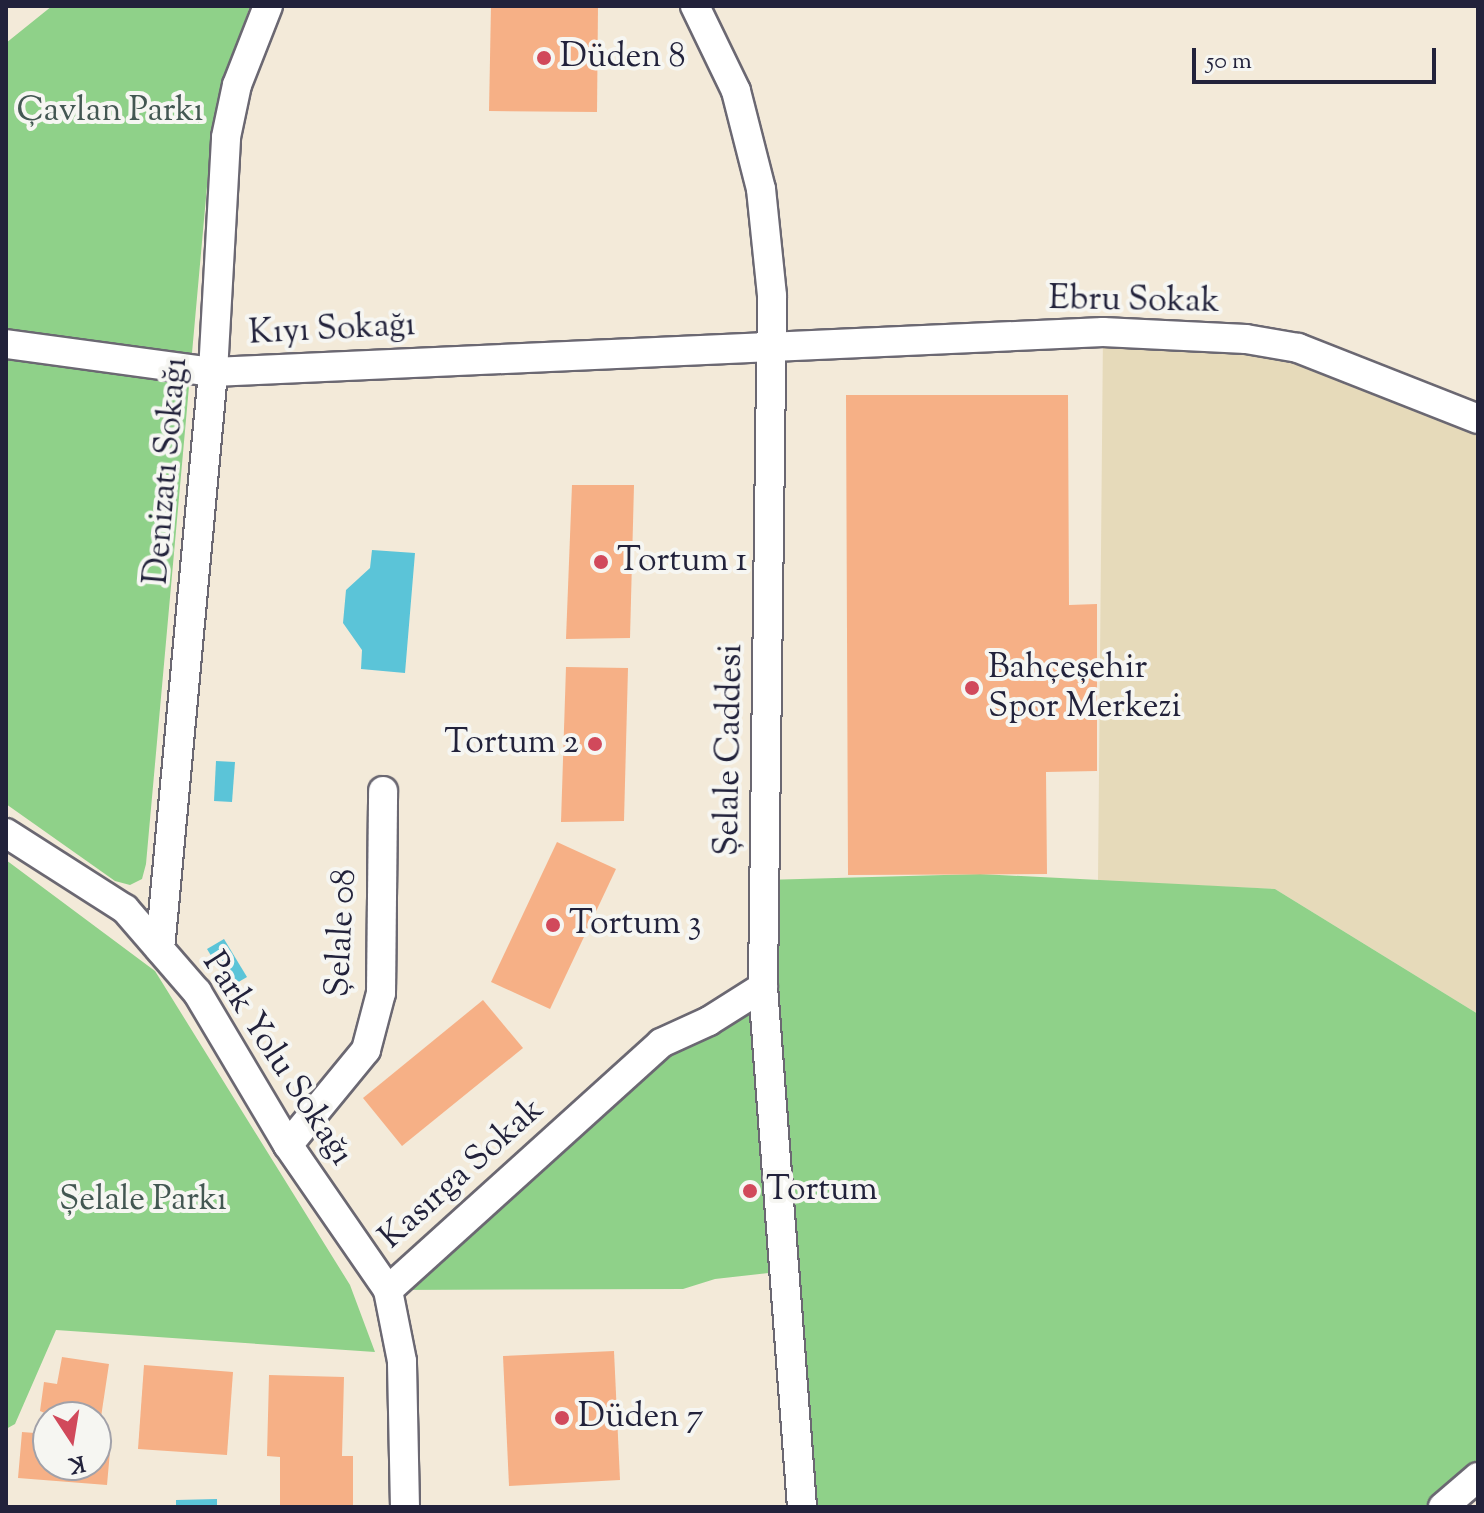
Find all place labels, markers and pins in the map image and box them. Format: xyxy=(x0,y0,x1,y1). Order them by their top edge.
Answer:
place label: Düden 8 xyxy=(560,38,686,78)
marker: Düden 8 xyxy=(535,49,553,67)
place label: Tortum 1 xyxy=(617,542,747,582)
marker: Tortum 1 xyxy=(592,553,610,571)
place label: Bahçeşehir Spor Merkezi xyxy=(988,648,1181,728)
marker: Bahçeşehir Spor Merkezi xyxy=(963,679,981,697)
place label: Tortum 2 xyxy=(444,724,579,764)
marker: Tortum 2 xyxy=(586,735,604,753)
place label: Tortum 3 xyxy=(569,905,702,945)
marker: Tortum 3 xyxy=(544,916,562,934)
place label: Tortum xyxy=(766,1171,878,1211)
marker: Tortum xyxy=(741,1182,759,1200)
place label: Düden 7 xyxy=(578,1398,704,1438)
marker: Düden 7 xyxy=(553,1409,571,1427)

